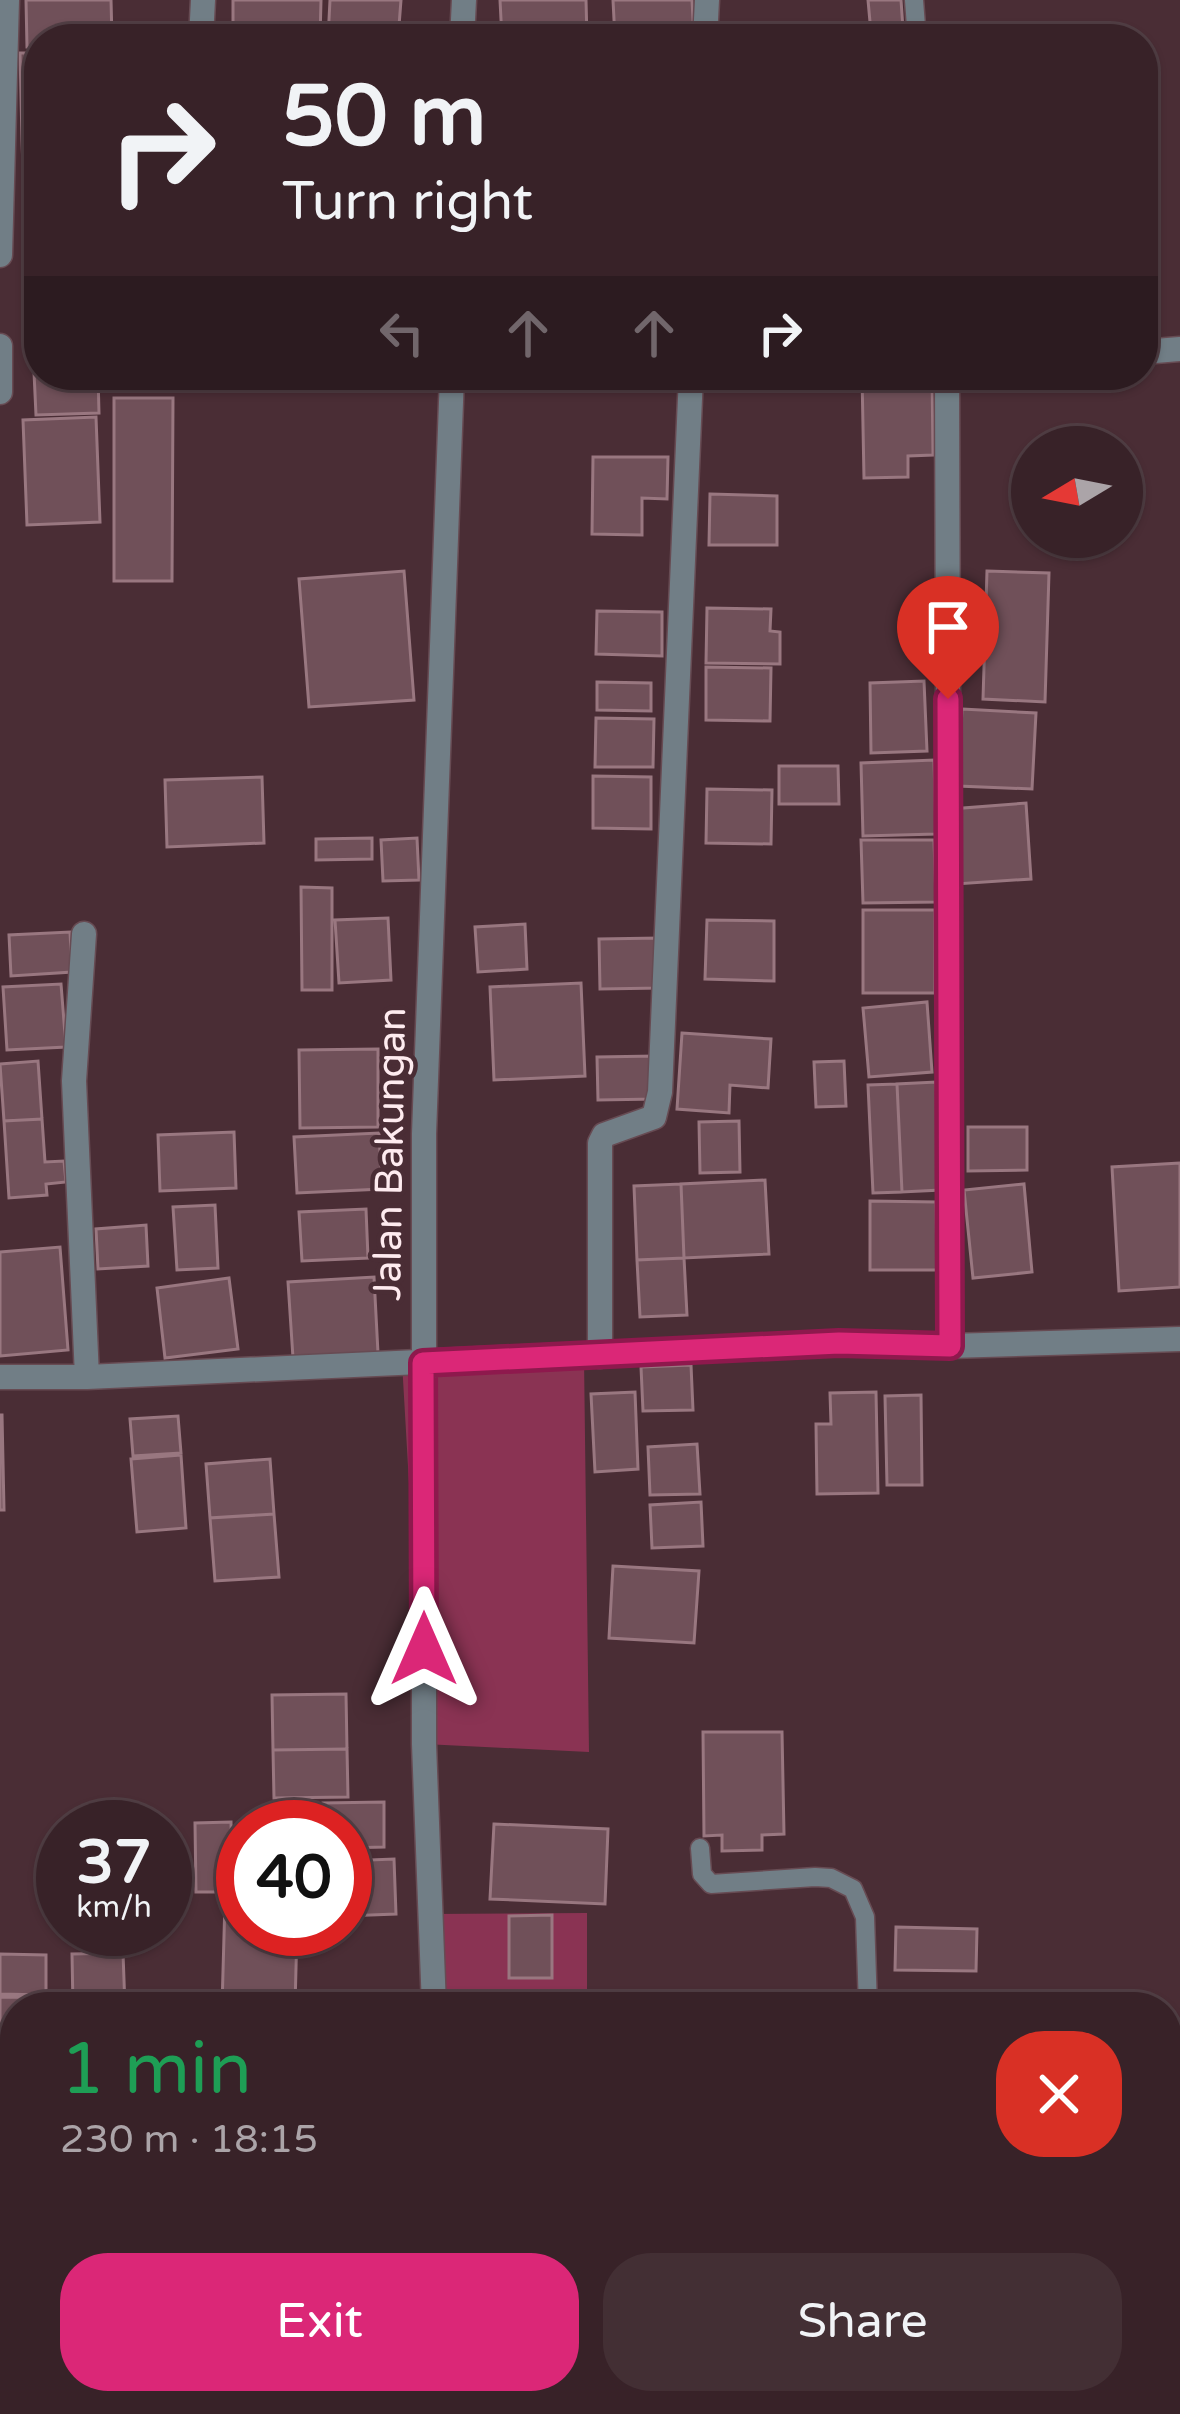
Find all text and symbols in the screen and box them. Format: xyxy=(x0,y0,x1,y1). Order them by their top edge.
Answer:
text: 50 m xyxy=(282,67,486,168)
icon: right xyxy=(84,72,240,228)
text: Turn right xyxy=(282,169,533,234)
icon: left xyxy=(369,300,435,366)
icon: ahead xyxy=(495,300,561,366)
icon: ahead xyxy=(621,300,687,366)
icon: right xyxy=(747,300,813,366)
north arrow xyxy=(1011,426,1143,558)
map controls xyxy=(1011,426,1143,558)
pin xyxy=(897,576,999,699)
icon: arrive xyxy=(915,594,981,660)
street label: Jalan Bakungan xyxy=(364,1007,416,1301)
position arrow xyxy=(361,1586,487,1712)
speed limit sign: 40 xyxy=(216,1800,372,1956)
text: 37 xyxy=(76,1827,152,1899)
text: km/h xyxy=(76,1889,152,1926)
text: 1 min xyxy=(60,2027,252,2114)
button: close xyxy=(996,2031,1122,2157)
text: 230 m · 18:15 xyxy=(60,2116,318,2163)
button: Exit xyxy=(60,2253,579,2391)
button: Share xyxy=(603,2253,1122,2391)

